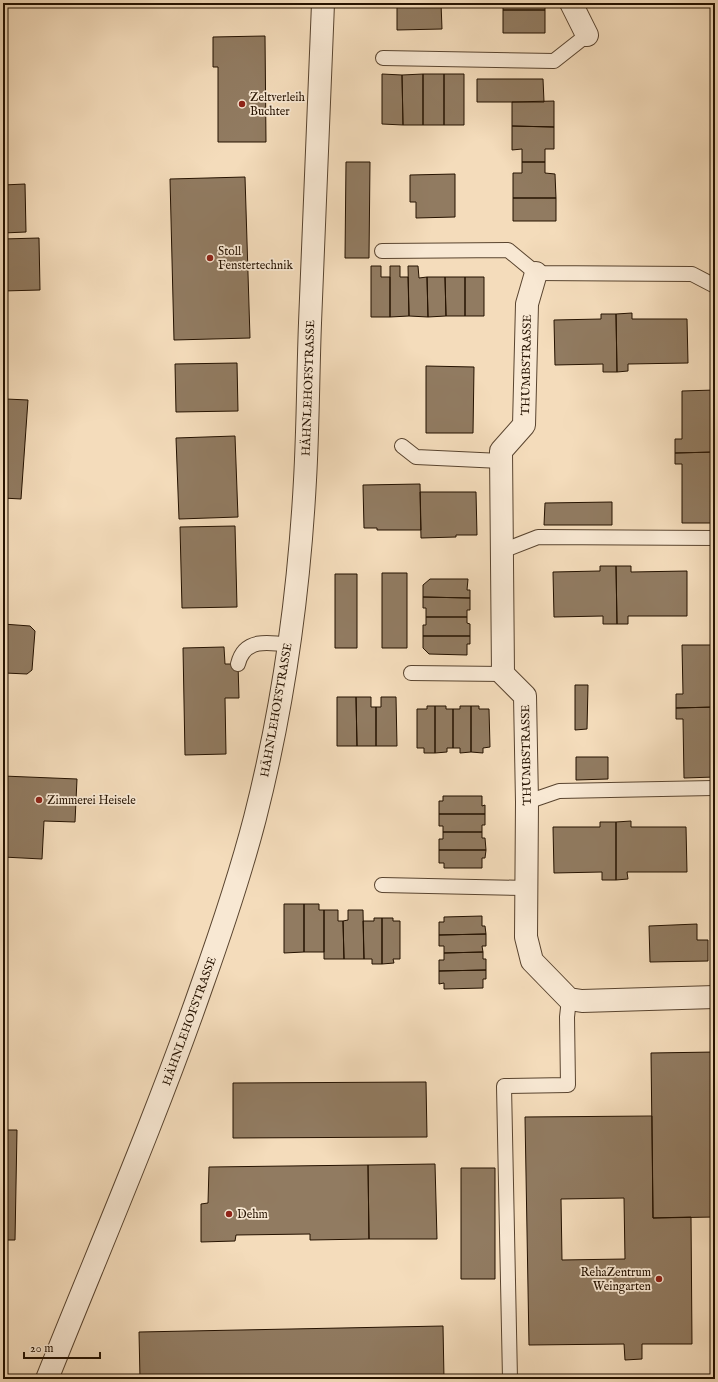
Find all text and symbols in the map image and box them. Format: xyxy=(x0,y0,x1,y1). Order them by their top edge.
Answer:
place label: Zeltverleih Buchter xyxy=(250,90,305,119)
marker: Zeltverleih Buchter xyxy=(237,99,247,109)
place label: Stoll Fenstertechnik xyxy=(218,244,293,273)
marker: Stoll Fenstertechnik xyxy=(205,253,215,263)
street label: THUMBSTRASSE xyxy=(518,314,535,416)
street label: HÄHNLEHOFSTRASSE xyxy=(298,320,318,456)
street label: HÄHNLEHOFSTRASSE xyxy=(256,642,296,778)
street label: THUMBSTRASSE xyxy=(518,704,535,806)
place label: Zimmerei Heisele xyxy=(47,793,136,808)
marker: Zimmerei Heisele xyxy=(34,795,44,805)
street label: HÄHNLEHOFSTRASSE xyxy=(158,954,220,1088)
place label: Dehm xyxy=(237,1207,268,1222)
marker: Dehm xyxy=(224,1209,234,1219)
place label: RehaZentrum Weingarten xyxy=(581,1265,652,1294)
marker: RehaZentrum Weingarten xyxy=(654,1274,664,1284)
scale bar xyxy=(24,1334,100,1360)
text: 20 m xyxy=(30,1341,53,1356)

